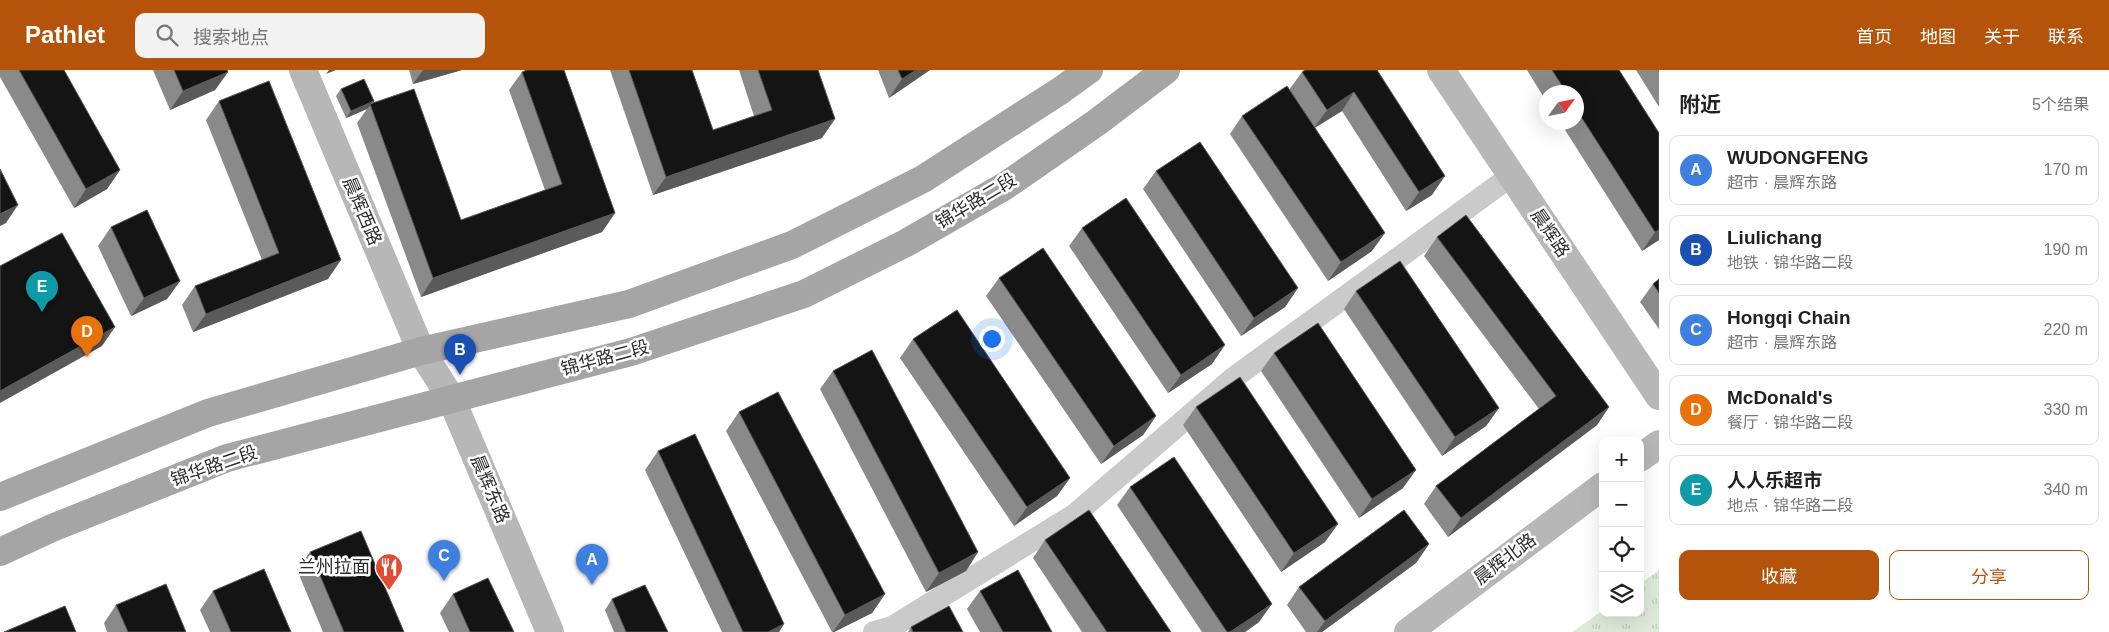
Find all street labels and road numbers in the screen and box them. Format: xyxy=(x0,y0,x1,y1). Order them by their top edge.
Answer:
street label: 锦华路二段 xyxy=(932,169,1020,233)
street label: 晨辉西路 xyxy=(339,174,385,248)
street label: 晨辉路 xyxy=(1527,205,1573,261)
street label: 锦华路二段 xyxy=(559,337,651,379)
street label: 锦华路二段 xyxy=(168,442,260,490)
street label: 晨辉东路 xyxy=(467,452,513,526)
street label: 晨辉北路 xyxy=(1470,529,1540,589)

